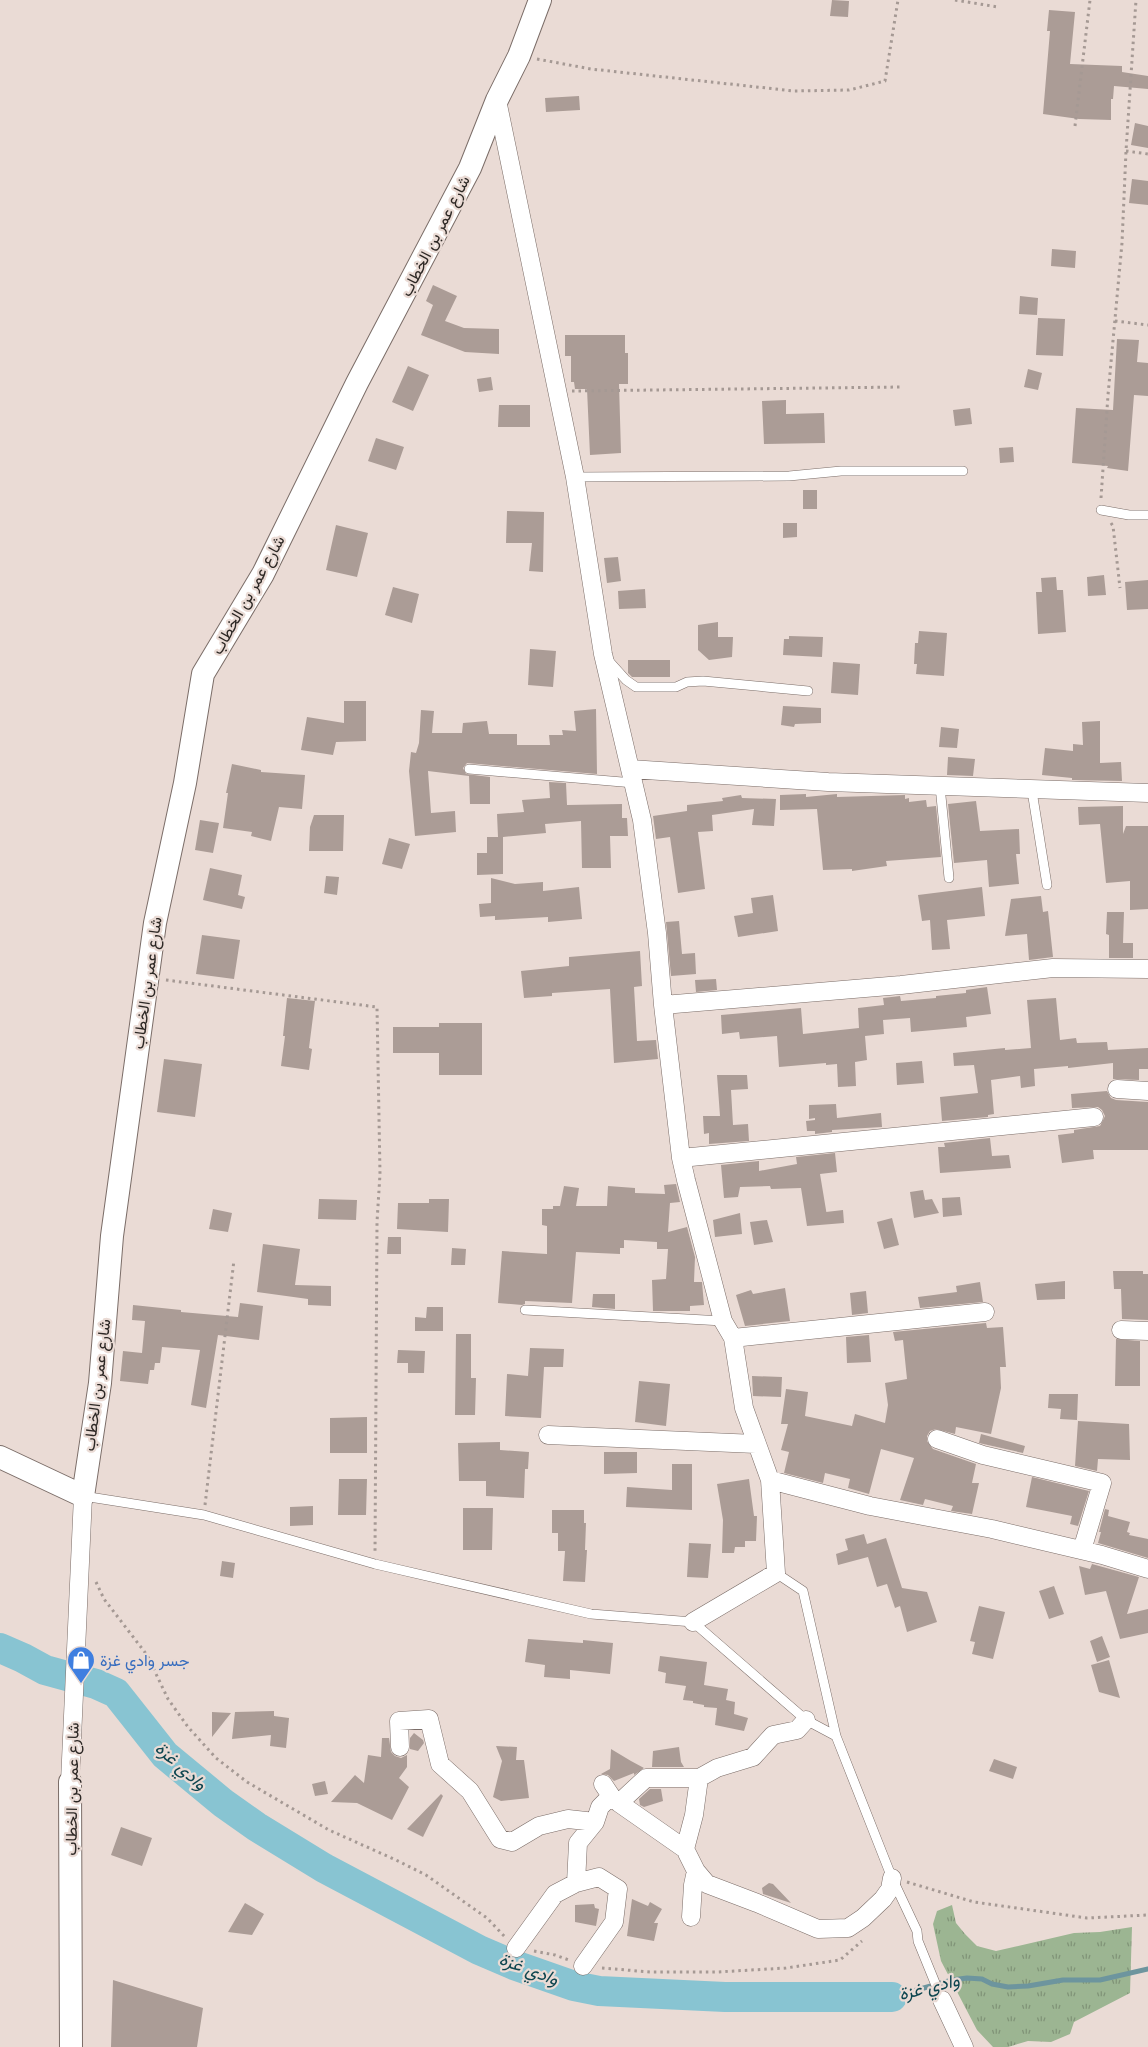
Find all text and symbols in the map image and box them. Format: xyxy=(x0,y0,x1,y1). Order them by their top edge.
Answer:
street label: شارع عمر بن الخطاب xyxy=(395,172,475,301)
street label: شارع عمر بن الخطاب xyxy=(207,532,290,659)
street label: شارع عمر بن الخطاب xyxy=(127,916,168,1051)
street label: شارع عمر بن الخطاب xyxy=(78,1318,117,1452)
shop icon: جسر وادي غزة xyxy=(66,1645,96,1684)
place label: جسر وادي غزة xyxy=(100,1650,190,1674)
street label: شارع عمر بن الخطاب xyxy=(60,1722,85,1856)
water label: وادي غزة xyxy=(148,1736,212,1798)
water label: وادي غزة xyxy=(495,1947,562,1994)
water label: وادي غزة xyxy=(896,1968,963,2009)

